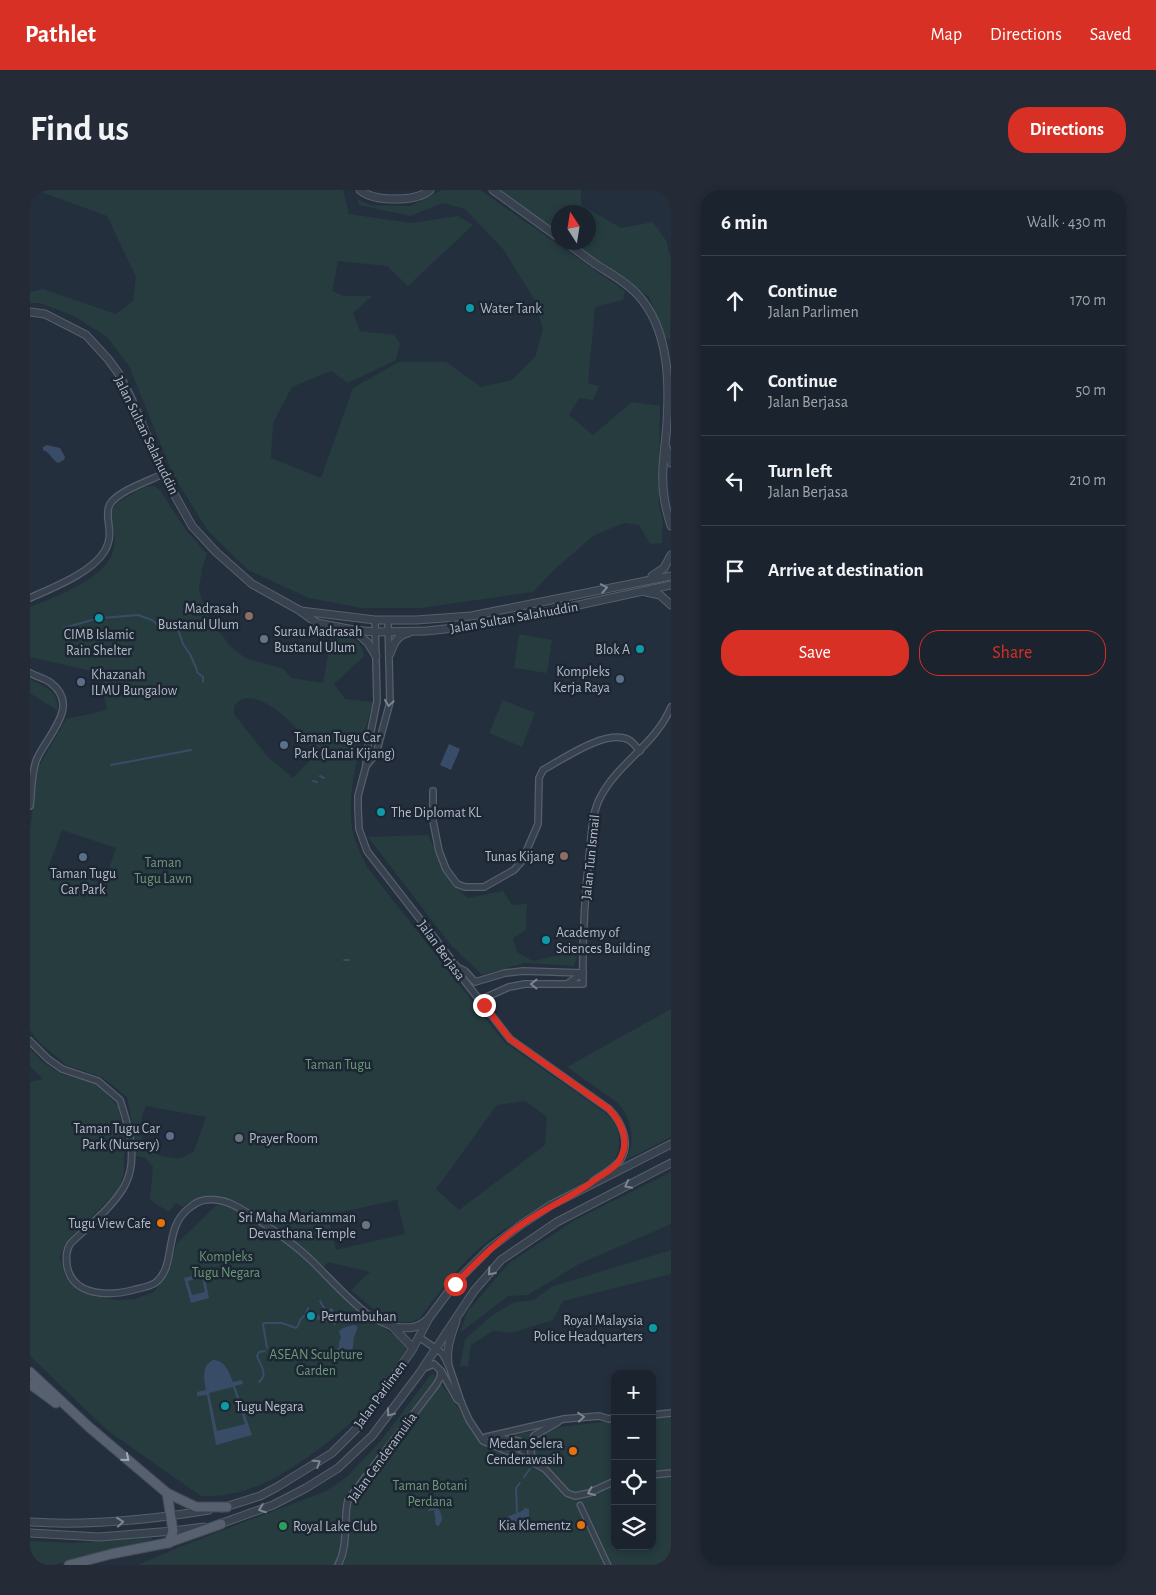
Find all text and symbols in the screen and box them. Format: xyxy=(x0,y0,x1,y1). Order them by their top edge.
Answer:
text: Pathlet xyxy=(25,23,96,47)
text: Map xyxy=(931,26,962,44)
text: Directions xyxy=(990,26,1062,44)
text: Saved xyxy=(1090,26,1131,44)
button: Directions xyxy=(1008,107,1126,153)
text: Find us xyxy=(30,112,129,147)
north arrow xyxy=(551,205,596,250)
text: 6 min xyxy=(721,212,768,233)
text: Walk · 430 m xyxy=(1027,214,1106,230)
text: Continue xyxy=(768,282,837,301)
icon: ahead xyxy=(721,287,749,315)
text: 170 m xyxy=(1070,292,1106,308)
marker: Water Tank xyxy=(464,302,476,314)
place label: Water Tank xyxy=(480,302,542,316)
text: Jalan Parlimen xyxy=(768,304,859,320)
text: Continue xyxy=(768,372,837,391)
street label: Jalan Sultan Salahuddin xyxy=(111,374,181,497)
icon: ahead xyxy=(721,377,749,405)
text: 50 m xyxy=(1075,382,1106,398)
text: Jalan Berjasa xyxy=(768,394,848,410)
text: Turn left xyxy=(768,462,832,481)
icon: left xyxy=(721,467,749,495)
text: 210 m xyxy=(1069,472,1106,488)
text: Jalan Berjasa xyxy=(768,484,848,500)
icon: arrive xyxy=(721,557,749,585)
text: Arrive at destination xyxy=(768,561,924,580)
one-way arrow xyxy=(599,584,608,594)
street label: Jalan Sultan Salahuddin xyxy=(449,600,579,636)
place label: Madrasah Bustanul Ulum xyxy=(158,602,239,632)
marker: Madrasah Bustanul Ulum xyxy=(243,610,255,622)
marker: CIMB Islamic Rain Shelter xyxy=(93,612,105,624)
place label: Surau Madrasah Bustanul Ulum xyxy=(274,625,362,655)
place label: CIMB Islamic Rain Shelter xyxy=(64,628,135,658)
button: Save xyxy=(721,630,909,676)
button: Share xyxy=(919,630,1106,676)
marker: Surau Madrasah Bustanul Ulum xyxy=(258,633,270,645)
place label: Blok A xyxy=(595,643,630,657)
marker: Blok A xyxy=(634,643,646,655)
place label: Kompleks Kerja Raya xyxy=(553,665,611,695)
place label: Khazanah ILMU Bungalow xyxy=(91,668,178,698)
marker: Kompleks Kerja Raya xyxy=(614,673,626,685)
marker: Khazanah ILMU Bungalow xyxy=(75,676,87,688)
one-way arrow xyxy=(384,698,394,707)
place label: Taman Tugu Car Park (Lanai Kijang) xyxy=(294,731,395,761)
marker: Taman Tugu Car Park (Lanai Kijang) xyxy=(278,739,290,751)
marker: The Diplomat KL xyxy=(375,806,387,818)
place label: The Diplomat KL xyxy=(391,806,482,820)
street label: Jalan Tun Ismail xyxy=(580,814,602,900)
place label: Tunas Kijang xyxy=(485,850,554,864)
marker: Tunas Kijang xyxy=(558,850,570,862)
marker: Taman Tugu Car Park xyxy=(77,851,89,863)
park label: Taman Tugu Lawn xyxy=(134,856,192,886)
place label: Taman Tugu Car Park xyxy=(50,867,116,897)
street label: Jalan Berjasa xyxy=(415,918,468,983)
place label: Academy of Sciences Building xyxy=(556,926,650,956)
marker: Academy of Sciences Building xyxy=(540,934,552,946)
one-way arrow xyxy=(530,979,538,989)
route end xyxy=(473,994,496,1017)
park label: Taman Tugu xyxy=(305,1058,371,1072)
place label: Taman Tugu Car Park (Nursery) xyxy=(73,1122,160,1152)
marker: Taman Tugu Car Park (Nursery) xyxy=(164,1130,176,1142)
marker: Prayer Room xyxy=(233,1132,245,1144)
place label: Prayer Room xyxy=(249,1132,318,1146)
one-way arrow xyxy=(624,1179,633,1189)
place label: Sri Maha Mariamman Devasthana Temple xyxy=(239,1211,356,1241)
place label: Tugu View Cafe xyxy=(68,1217,151,1231)
marker: Tugu View Cafe xyxy=(155,1217,167,1229)
marker: Sri Maha Mariamman Devasthana Temple xyxy=(360,1219,372,1231)
park label: Kompleks Tugu Negara xyxy=(192,1250,261,1280)
one-way arrow xyxy=(488,1266,497,1275)
route start xyxy=(444,1273,467,1296)
marker: Pertumbuhan xyxy=(305,1310,317,1322)
place label: Pertumbuhan xyxy=(321,1310,397,1324)
place label: Royal Malaysia Police Headquarters xyxy=(533,1314,644,1344)
marker: Royal Malaysia Police Headquarters xyxy=(647,1322,659,1334)
park label: ASEAN Sculpture Garden xyxy=(269,1348,363,1378)
street label: Jalan Parlimen xyxy=(352,1358,410,1431)
map controls xyxy=(611,1370,656,1550)
button: + xyxy=(611,1370,656,1415)
marker: Tugu Negara xyxy=(219,1400,231,1412)
place label: Tugu Negara xyxy=(235,1400,304,1414)
one-way arrow xyxy=(387,1407,395,1416)
street label: Jalan Cenderamulia xyxy=(346,1410,420,1505)
one-way arrow xyxy=(578,1412,586,1423)
button: − xyxy=(611,1415,656,1460)
place label: Medan Selera Cenderawasih xyxy=(486,1437,564,1467)
marker: Medan Selera Cenderawasih xyxy=(567,1445,579,1457)
one-way arrow xyxy=(120,1452,129,1461)
one-way arrow xyxy=(312,1460,321,1469)
button: locate xyxy=(611,1460,656,1505)
park label: Taman Botani Perdana xyxy=(393,1479,467,1509)
one-way arrow xyxy=(587,1485,596,1496)
one-way arrow xyxy=(258,1503,267,1513)
button: layers xyxy=(611,1505,656,1550)
one-way arrow xyxy=(116,1517,124,1528)
place label: Kia Klementz xyxy=(498,1519,571,1533)
marker: Kia Klementz xyxy=(575,1519,587,1531)
marker: Royal Lake Club xyxy=(277,1520,289,1532)
place label: Royal Lake Club xyxy=(293,1520,377,1534)

